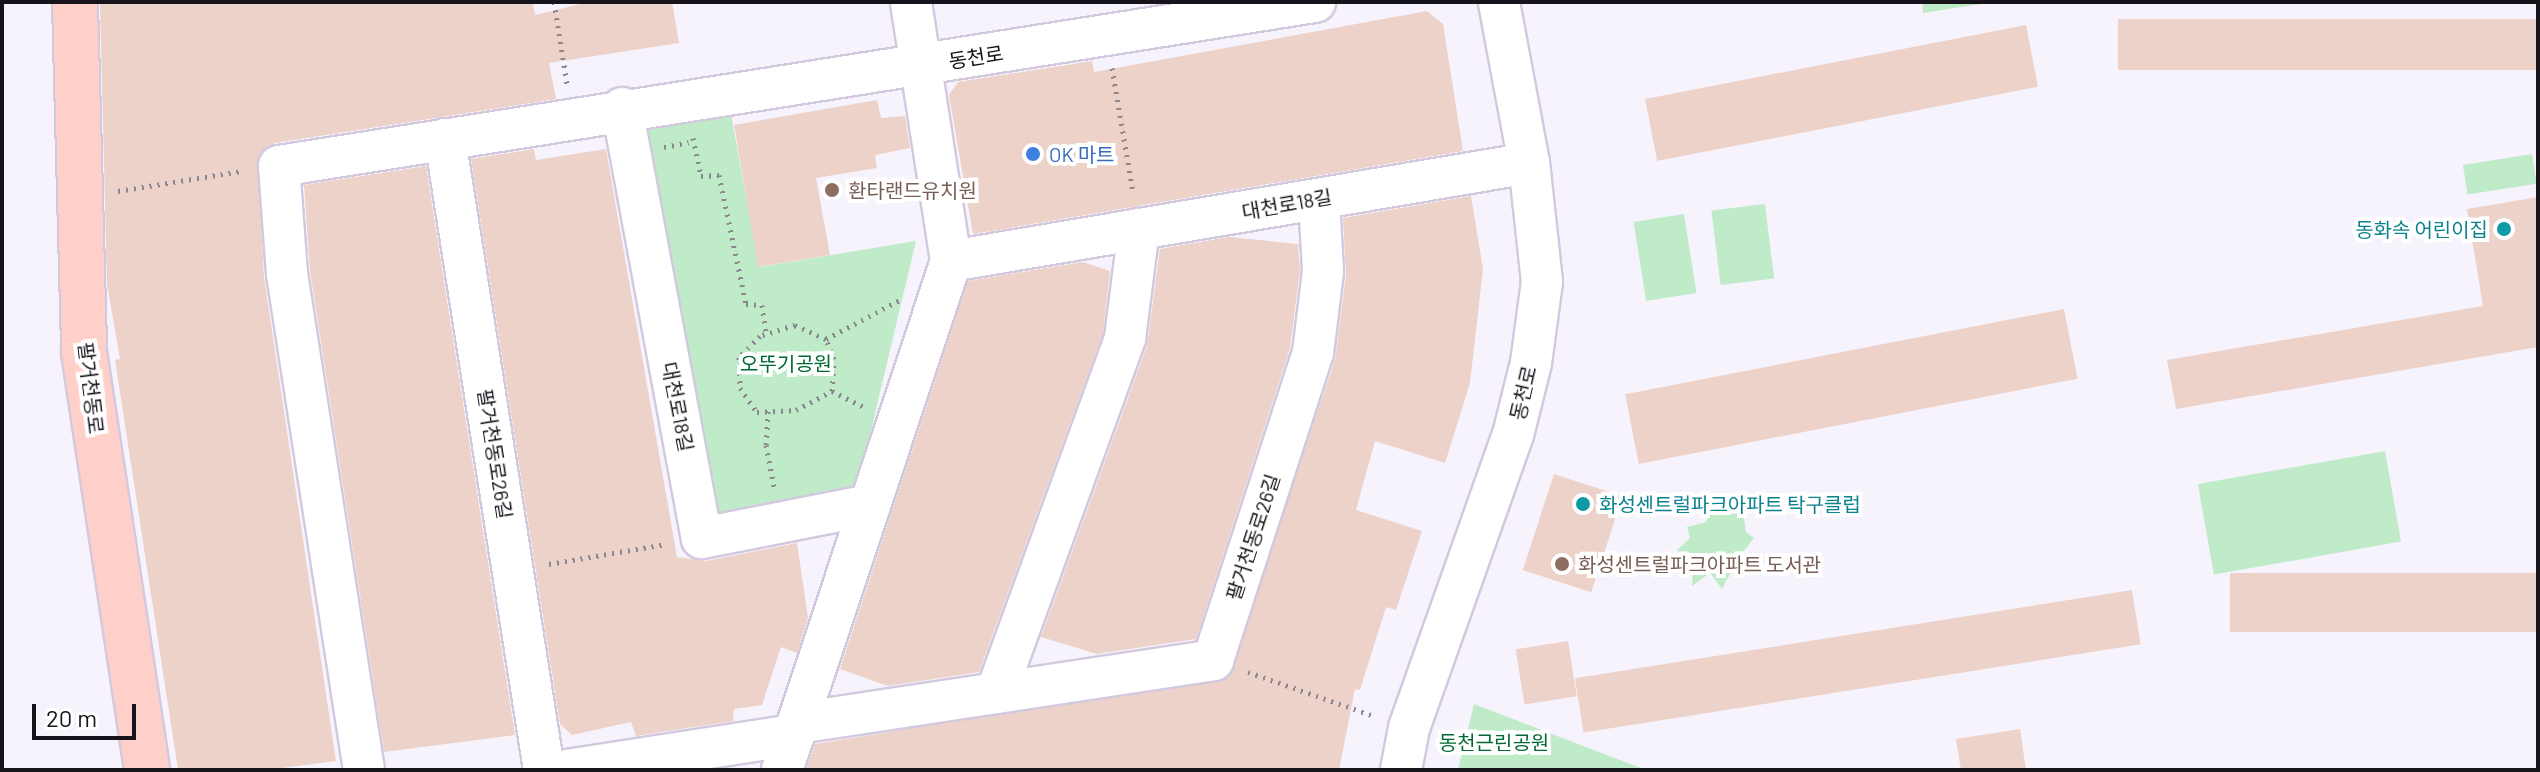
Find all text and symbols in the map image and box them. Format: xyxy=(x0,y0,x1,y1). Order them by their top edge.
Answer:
street label: 동천로 xyxy=(947,41,1005,73)
place label: OK 마트 xyxy=(1049,142,1114,166)
marker: OK 마트 xyxy=(1024,145,1042,163)
place label: 환타랜드유치원 xyxy=(848,178,977,202)
marker: 환타랜드유치원 xyxy=(823,181,841,199)
street label: 대천로18길 xyxy=(1240,184,1334,224)
place label: 동화속 어린이집 xyxy=(2355,217,2488,241)
marker: 동화속 어린이집 xyxy=(2495,220,2513,238)
street label: 팔거천동로 xyxy=(73,341,109,435)
park label: 오뚜기공원 xyxy=(740,351,832,375)
street label: 대천로18길 xyxy=(658,360,698,454)
street label: 동천로 xyxy=(1505,363,1541,423)
street label: 팔거천동로26길 xyxy=(473,387,517,521)
street label: 팔거천동로26길 xyxy=(1221,471,1285,603)
place label: 화성센트럴파크아파트 탁구클럽 xyxy=(1599,492,1861,516)
marker: 화성센트럴파크아파트 탁구클럽 xyxy=(1574,495,1592,513)
place label: 화성센트럴파크아파트 도서관 xyxy=(1578,552,1821,576)
marker: 화성센트럴파크아파트 도서관 xyxy=(1553,555,1571,573)
scale bar xyxy=(36,688,140,738)
text: 20 m xyxy=(46,703,97,732)
park label: 동천근린공원 xyxy=(1439,730,1549,754)

